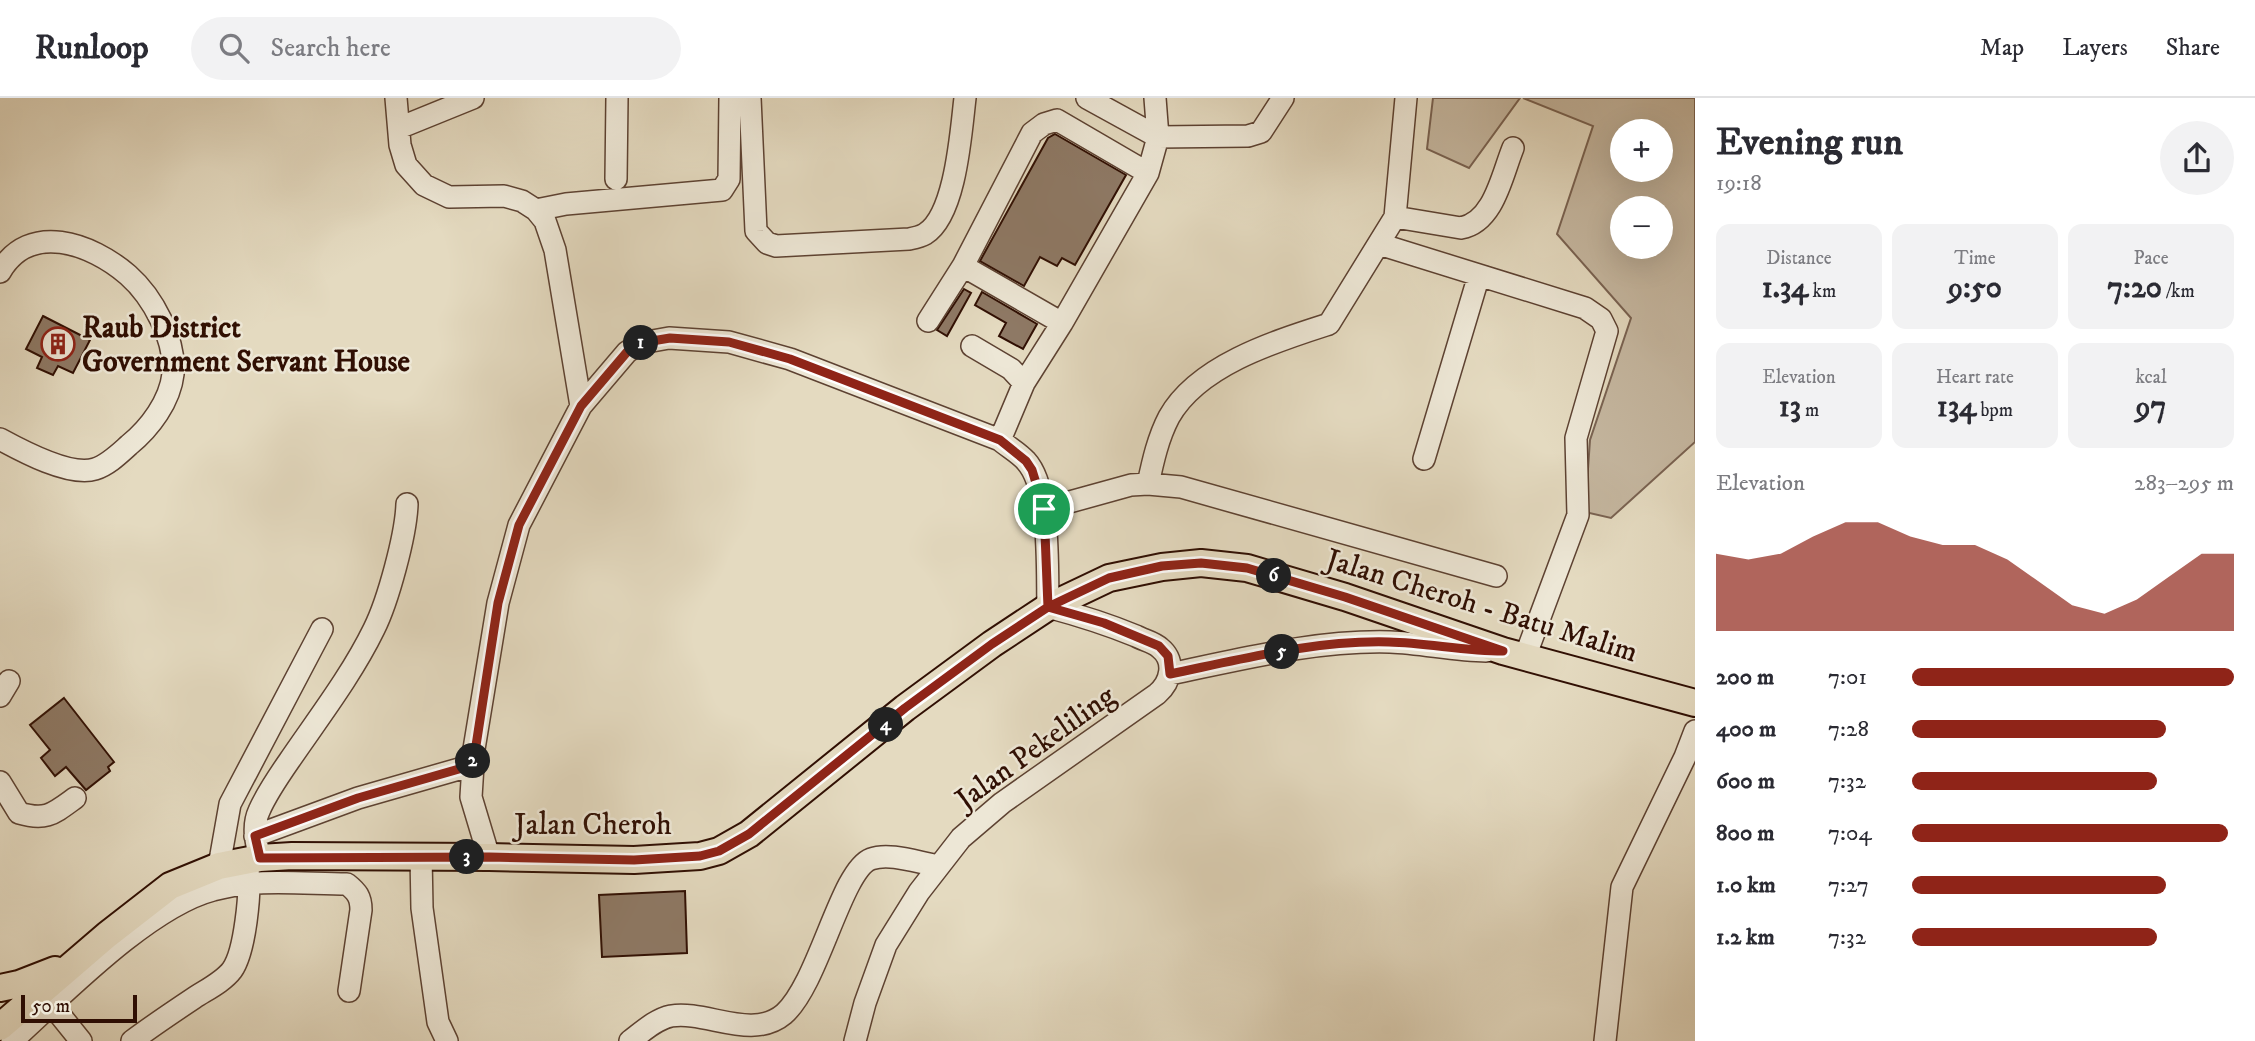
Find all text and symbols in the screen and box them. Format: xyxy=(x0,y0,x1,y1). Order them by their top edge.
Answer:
search box xyxy=(191,17,681,80)
text: Runloop xyxy=(35,28,149,69)
icon: search xyxy=(215,29,253,67)
text: Search here xyxy=(271,32,391,65)
text: Map xyxy=(1980,33,2024,63)
text: Layers xyxy=(2062,33,2128,63)
text: Share xyxy=(2166,33,2220,63)
map controls xyxy=(1610,119,1673,259)
button: + xyxy=(1610,119,1673,182)
text: Evening run xyxy=(1716,119,1903,167)
button: share xyxy=(2160,121,2234,195)
text: 19:18 xyxy=(1716,169,1762,198)
button: − xyxy=(1610,196,1673,259)
text: Distance xyxy=(1766,247,1832,270)
text: Time xyxy=(1954,247,1996,270)
text: Pace xyxy=(2133,247,2169,270)
text: 1.34 xyxy=(1762,270,1808,307)
text: 9:50 xyxy=(1948,270,2002,307)
text: 7:20 xyxy=(2107,270,2162,307)
text: km xyxy=(1808,280,1836,303)
text: /km xyxy=(2162,280,2195,303)
place label: Raub District Government Servant House xyxy=(82,310,410,381)
building icon: Raub District Government Servant House xyxy=(39,325,77,363)
pin: 1 xyxy=(624,326,658,360)
text: 1 xyxy=(637,331,644,354)
text: Elevation xyxy=(1762,366,1836,389)
text: Heart rate xyxy=(1936,366,2014,389)
text: kcal xyxy=(2135,366,2167,389)
text: 13 xyxy=(1779,389,1801,426)
text: 134 xyxy=(1937,389,1976,426)
text: 97 xyxy=(2136,389,2166,426)
text: m xyxy=(1801,399,1819,422)
text: bpm xyxy=(1976,399,2013,422)
text: Elevation xyxy=(1716,469,1805,498)
text: 283–295 m xyxy=(2134,469,2234,498)
pin xyxy=(1014,479,1074,539)
icon: arrive xyxy=(1025,490,1063,528)
street label: Jalan Cheroh - Batu Malim xyxy=(1318,540,1642,671)
pin: 6 xyxy=(1256,559,1292,594)
text: 6 xyxy=(1269,564,1278,587)
pin: 5 xyxy=(1264,634,1300,670)
text: 5 xyxy=(1277,640,1286,663)
text: 200 m xyxy=(1716,663,1774,692)
text: 7:01 xyxy=(1828,663,1867,692)
street label: Jalan Pekeliling xyxy=(946,678,1123,820)
pin: 4 xyxy=(868,708,903,742)
text: 4 xyxy=(880,713,891,736)
text: 400 m xyxy=(1716,715,1776,744)
text: 7:28 xyxy=(1828,715,1869,744)
pin: 2 xyxy=(456,744,490,778)
text: 2 xyxy=(468,749,477,772)
text: 600 m xyxy=(1716,767,1775,796)
text: 7:32 xyxy=(1828,767,1866,796)
street label: Jalan Cheroh xyxy=(511,807,672,844)
text: 800 m xyxy=(1716,819,1774,848)
text: 7:04 xyxy=(1828,819,1872,848)
pin: 3 xyxy=(449,840,484,874)
text: 3 xyxy=(463,845,470,868)
text: 1.0 km xyxy=(1716,871,1776,900)
text: 7:27 xyxy=(1828,871,1869,900)
text: 1.2 km xyxy=(1716,923,1775,952)
text: 7:32 xyxy=(1828,923,1866,952)
scale bar xyxy=(21,992,136,1024)
text: 50 m xyxy=(32,995,70,1018)

